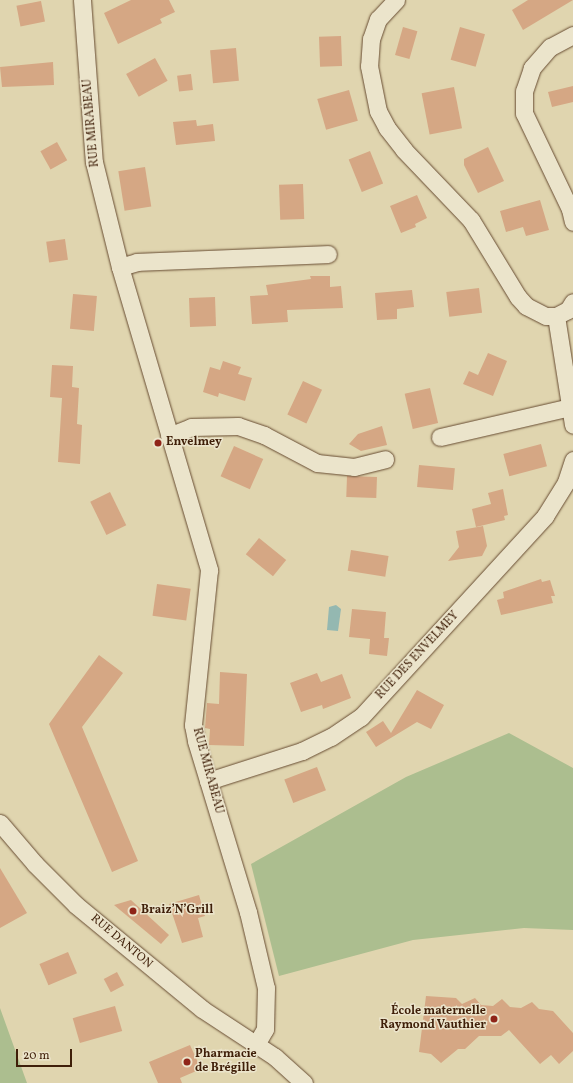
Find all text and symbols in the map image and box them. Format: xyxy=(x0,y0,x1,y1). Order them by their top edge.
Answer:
street label: RUE MIRABEAU xyxy=(81,78,103,168)
place label: Envelmey xyxy=(166,436,222,450)
marker: Envelmey xyxy=(153,438,163,448)
street label: RUE DES ENVELMEY xyxy=(374,609,462,703)
street label: RUE MIRABEAU xyxy=(189,726,225,816)
place label: Braiz’N’Grill xyxy=(141,904,213,918)
marker: Braiz’N’Grill xyxy=(128,906,138,916)
street label: RUE DANTON xyxy=(87,912,155,972)
place label: École maternelle Raymond Vauthier xyxy=(380,1005,486,1033)
marker: École maternelle Raymond Vauthier xyxy=(489,1014,499,1024)
scale bar xyxy=(18,1041,74,1067)
text: 20 m xyxy=(23,1048,50,1064)
place label: Pharmacie de Brégille xyxy=(195,1048,257,1076)
marker: Pharmacie de Brégille xyxy=(182,1057,192,1067)

